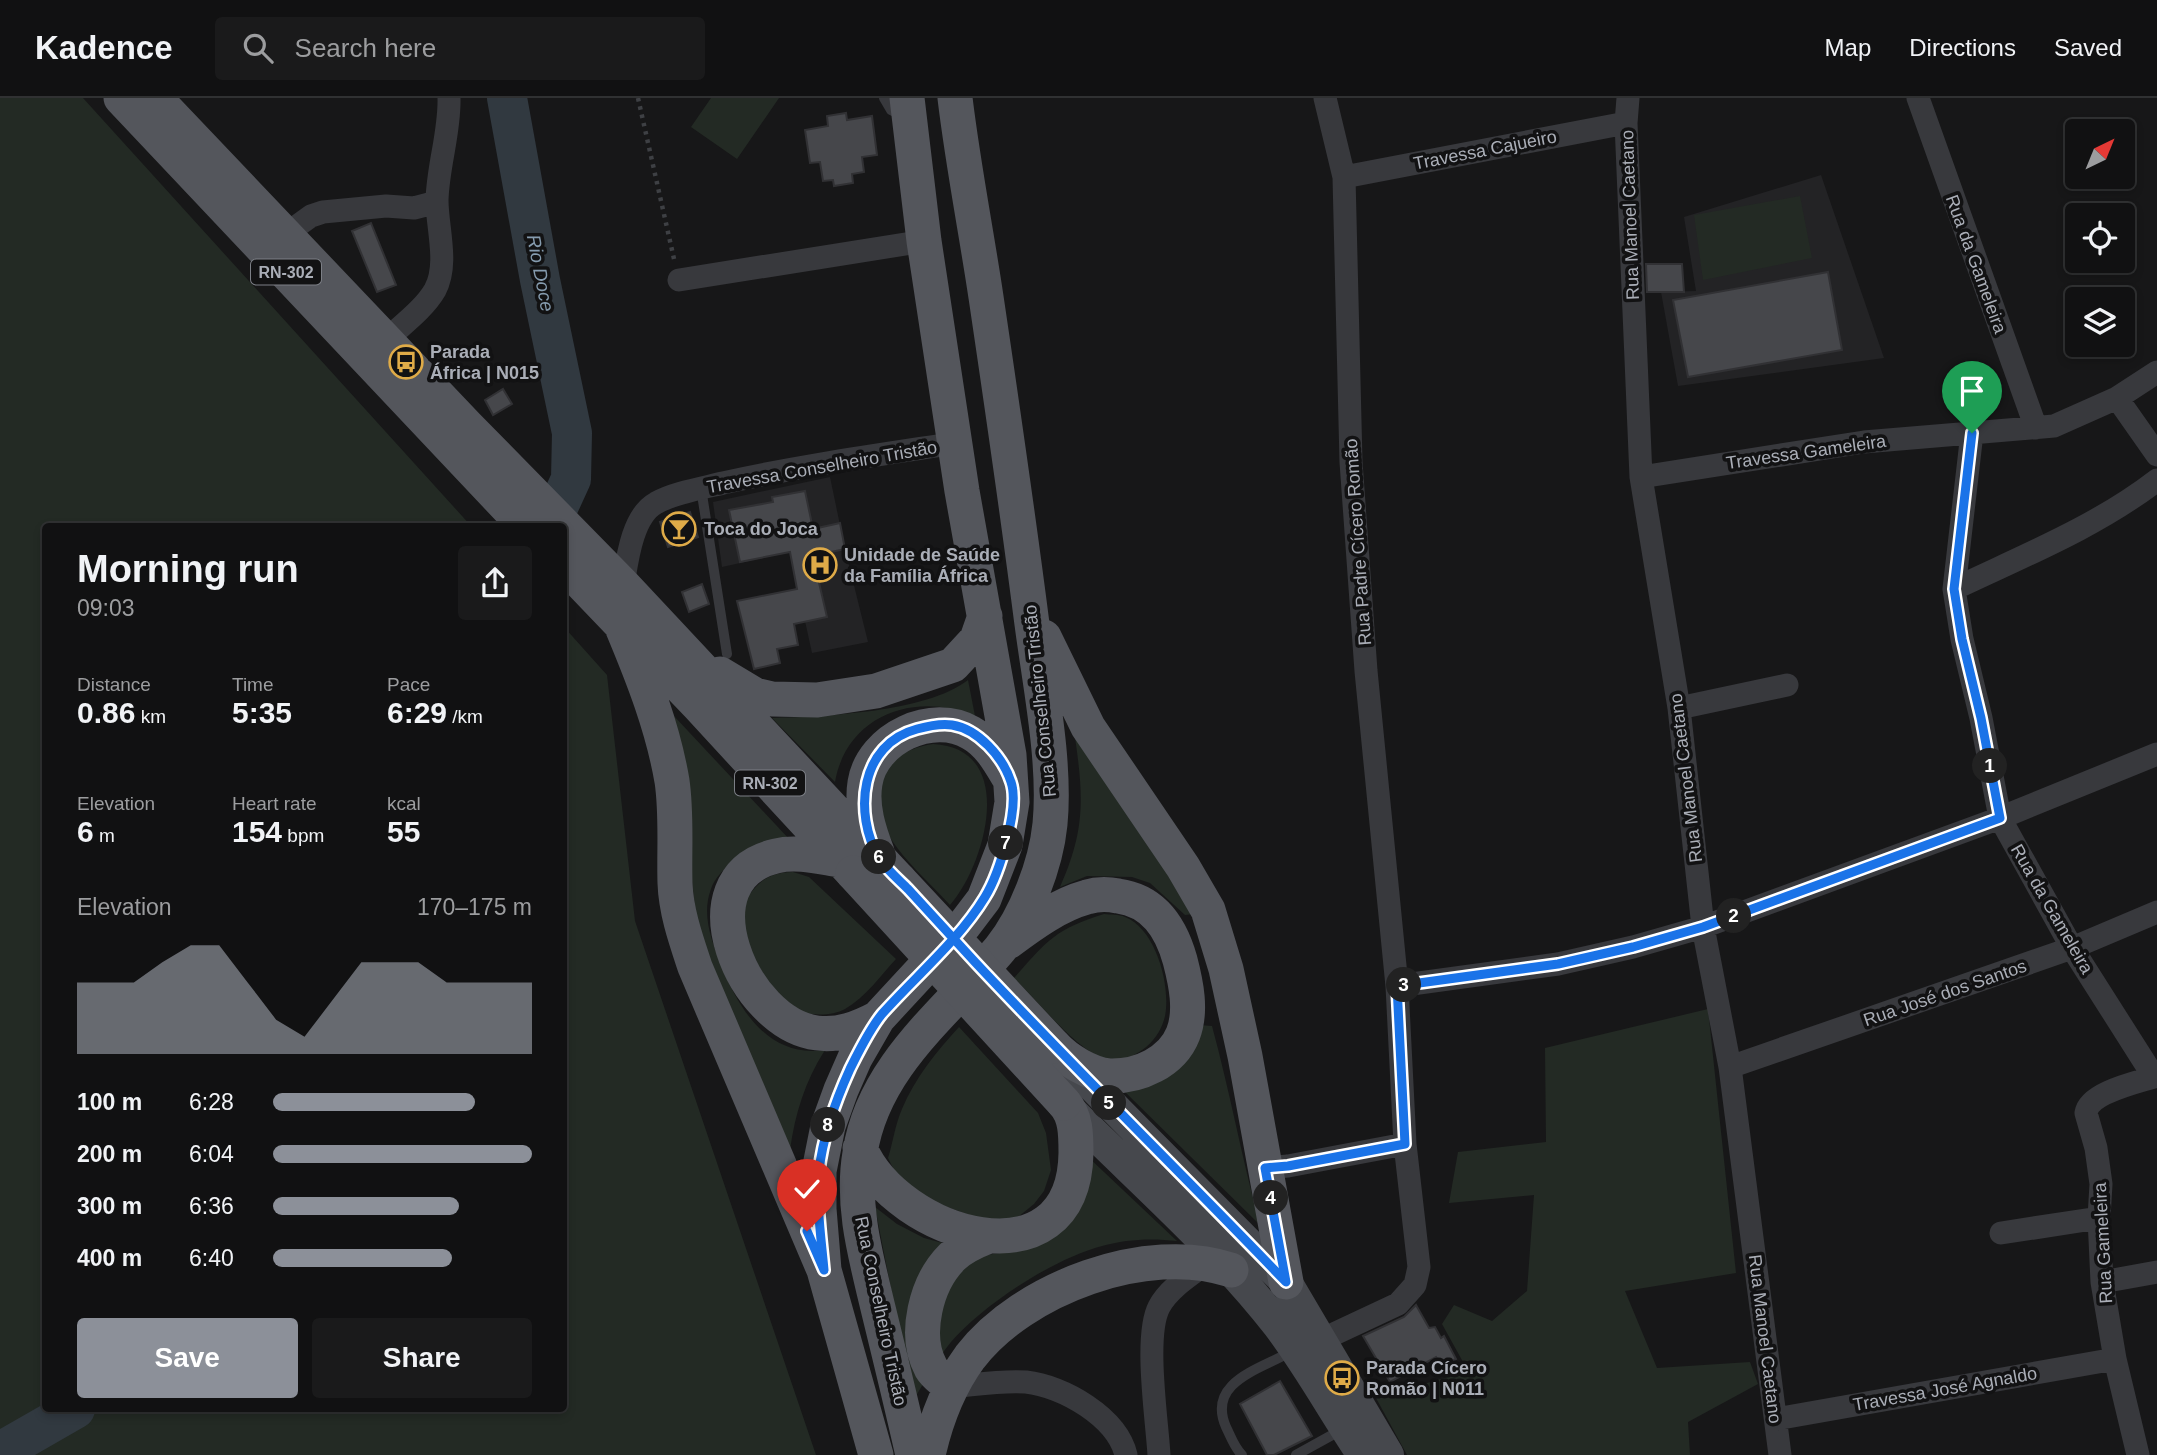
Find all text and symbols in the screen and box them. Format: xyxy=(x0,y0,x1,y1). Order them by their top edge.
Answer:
search box xyxy=(215,17,705,80)
text: Kadence xyxy=(35,29,173,66)
icon: search xyxy=(239,29,277,67)
text: Search here xyxy=(295,33,436,63)
text: Map xyxy=(1825,34,1871,61)
text: Directions xyxy=(1909,34,2016,61)
text: Saved xyxy=(2054,34,2122,61)
north arrow xyxy=(2065,119,2135,189)
map controls xyxy=(2065,119,2135,357)
street label: Travessa Cajueiro xyxy=(1412,126,1558,174)
street label: Rua Manoel Caetano xyxy=(1617,130,1643,300)
street label: Rua da Gameleira xyxy=(1942,192,2011,337)
button: locate xyxy=(2065,203,2135,273)
water label: Rio Doce xyxy=(523,233,558,313)
road number: RN-302 xyxy=(251,260,321,284)
button: layers xyxy=(2065,287,2135,357)
place label: Parada África | N015 xyxy=(430,342,539,383)
bus stop icon: Parada África | N015 xyxy=(387,343,425,381)
pin xyxy=(1942,361,2002,433)
icon: arrive xyxy=(1953,372,1991,410)
street label: Travessa Gameleira xyxy=(1725,431,1888,473)
street label: Travessa Conselheiro Tristão xyxy=(705,437,939,497)
street label: Rua Padre Cícero Romão xyxy=(1341,438,1375,646)
bar icon: Toca do Joca xyxy=(660,510,698,548)
place label: Toca do Joca xyxy=(704,519,819,539)
place label: Unidade de Saúde da Família África xyxy=(844,545,1000,586)
button: share xyxy=(458,546,532,620)
hospital icon: Unidade de Saúde da Família África xyxy=(801,546,839,584)
text: Morning run xyxy=(77,548,299,590)
text: 09:03 xyxy=(77,595,135,621)
street label: Rua Conselheiro Tristão xyxy=(1020,604,1060,798)
text: Distance xyxy=(77,674,151,695)
text: Time xyxy=(232,674,274,695)
text: Pace xyxy=(387,674,430,695)
street label: Rua Manoel Caetano xyxy=(1666,692,1706,864)
text: 0.86 xyxy=(77,696,135,729)
text: 5:35 xyxy=(232,696,292,729)
text: 6:29 xyxy=(387,696,447,729)
text: km xyxy=(135,706,166,727)
text: /km xyxy=(447,706,483,727)
pin: 1 xyxy=(1972,748,2008,784)
text: 1 xyxy=(1984,755,1995,776)
road number: RN-302 xyxy=(735,770,805,796)
text: Elevation xyxy=(77,793,155,814)
text: Heart rate xyxy=(232,793,316,814)
text: kcal xyxy=(387,793,421,814)
text: 6 xyxy=(77,815,94,848)
text: 154 xyxy=(232,815,282,848)
text: 55 xyxy=(387,815,420,848)
text: m xyxy=(94,825,115,846)
text: bpm xyxy=(282,825,324,846)
pin: 7 xyxy=(988,826,1024,860)
text: 7 xyxy=(1000,832,1011,853)
pin: 6 xyxy=(862,840,896,874)
street label: Rua da Gameleira xyxy=(2007,841,2098,978)
text: 6 xyxy=(873,846,884,867)
text: Elevation xyxy=(77,894,172,920)
text: 170–175 m xyxy=(417,894,532,920)
pin: 2 xyxy=(1716,898,1752,934)
text: 2 xyxy=(1728,905,1739,926)
street label: Rua José dos Santos xyxy=(1861,956,2029,1030)
pin: 3 xyxy=(1386,968,1422,1002)
text: 3 xyxy=(1398,974,1409,995)
pin: 5 xyxy=(1092,1086,1126,1121)
text: 100 m xyxy=(77,1089,142,1115)
text: 6:28 xyxy=(189,1089,234,1115)
text: 5 xyxy=(1103,1092,1114,1113)
pin: 8 xyxy=(810,1108,846,1142)
text: 8 xyxy=(822,1114,833,1135)
text: 200 m xyxy=(77,1141,142,1167)
text: 6:04 xyxy=(189,1141,234,1167)
pin xyxy=(777,1159,837,1231)
icon: check xyxy=(788,1170,826,1208)
pin: 4 xyxy=(1254,1180,1288,1216)
street label: Rua Gameleira xyxy=(2090,1181,2116,1304)
text: 4 xyxy=(1265,1187,1276,1208)
text: 300 m xyxy=(77,1193,142,1219)
text: 6:36 xyxy=(189,1193,234,1219)
street label: Rua Conselheiro Tristão xyxy=(851,1214,911,1408)
text: 400 m xyxy=(77,1245,142,1271)
text: 6:40 xyxy=(189,1245,234,1271)
street label: Rua Manoel Caetano xyxy=(1745,1253,1785,1425)
button: Save xyxy=(77,1318,298,1398)
button: Share xyxy=(312,1318,532,1398)
place label: Parada Cícero Romão | N011 xyxy=(1366,1358,1487,1399)
bus stop icon: Parada Cícero Romão | N011 xyxy=(1323,1359,1361,1397)
street label: Travessa José Agnaldo xyxy=(1851,1363,2039,1415)

